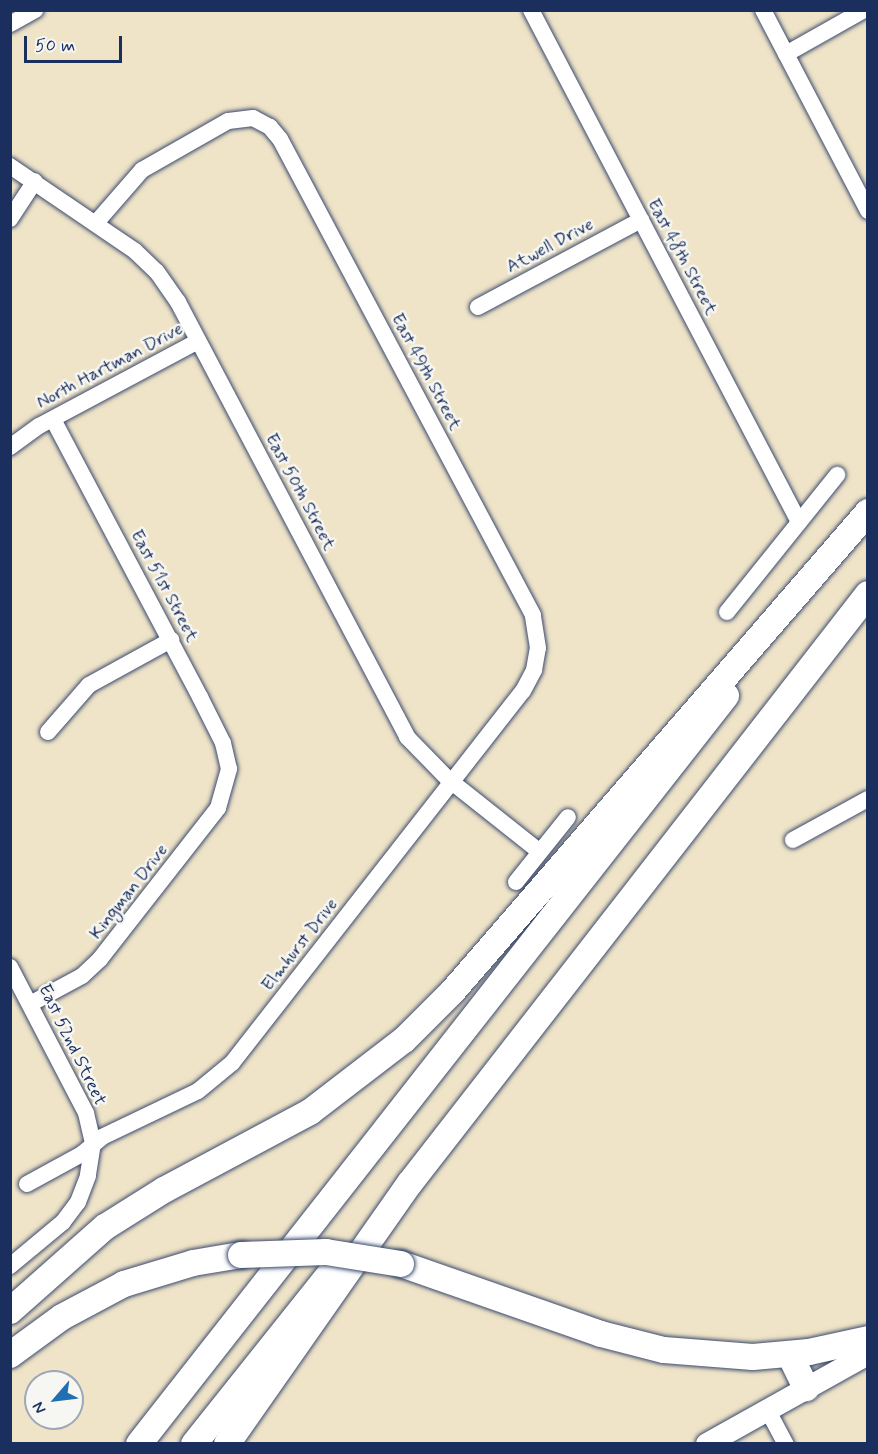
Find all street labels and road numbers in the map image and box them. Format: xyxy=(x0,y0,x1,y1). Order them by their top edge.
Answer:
street label: East 48th Street xyxy=(642,195,722,319)
street label: Atwell Drive xyxy=(503,214,597,278)
street label: East 49th Street xyxy=(386,310,466,434)
street label: North Hartman Drive xyxy=(34,319,186,413)
street label: East 50th Street xyxy=(260,430,340,554)
street label: East 51st Street xyxy=(125,526,203,646)
street label: Kingman Drive xyxy=(86,841,172,943)
street label: Elmhurst Drive xyxy=(257,894,343,996)
street label: East 52nd Street xyxy=(33,981,111,1109)

